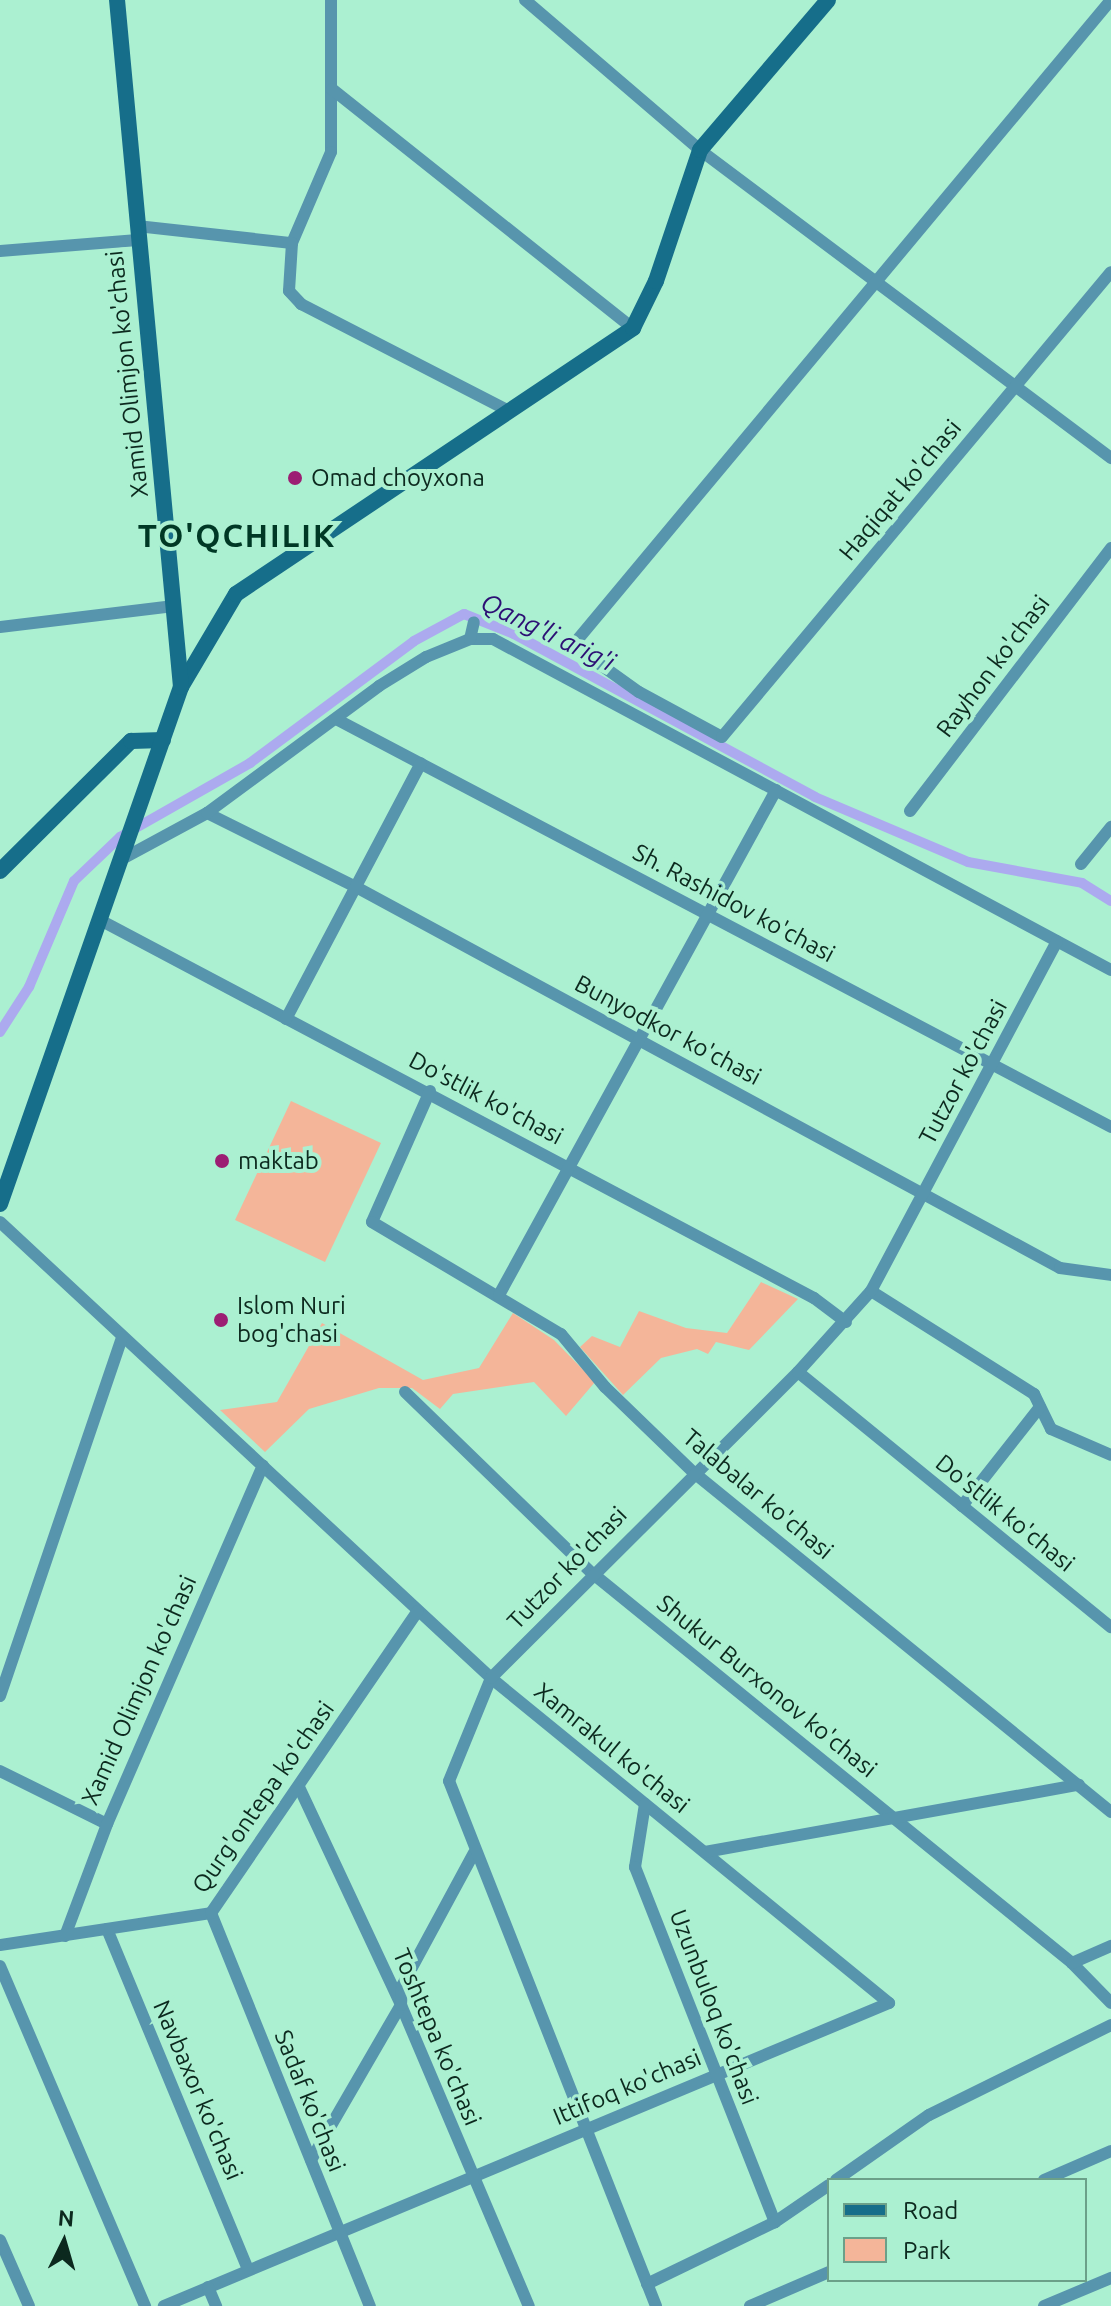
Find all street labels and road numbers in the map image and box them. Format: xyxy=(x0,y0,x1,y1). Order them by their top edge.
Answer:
street label: Xamid Olimjon ko'chasi xyxy=(100,249,154,499)
street label: Haqiqat ko'chasi xyxy=(833,414,967,566)
street label: Rayhon ko'chasi xyxy=(930,589,1056,743)
street label: Sh. Rashidov ko'chasi xyxy=(628,838,840,968)
street label: Bunyodkor ko'chasi xyxy=(570,969,766,1091)
street label: Tutzor ko'chasi xyxy=(913,995,1013,1149)
street label: Do'stlik ko'chasi xyxy=(404,1045,568,1151)
street label: Talabalar ko'chasi xyxy=(677,1423,839,1565)
street label: Do'stlik ko'chasi xyxy=(930,1448,1080,1578)
street label: Tutzor ko'chasi xyxy=(501,1501,633,1635)
street label: Xamid Olimjon ko'chasi xyxy=(75,1571,203,1809)
street label: Shukur Burxonov ko'chasi xyxy=(651,1589,883,1783)
street label: Xamrakul ko'chasi xyxy=(529,1677,695,1819)
street label: Qurg'ontepa ko'chasi xyxy=(186,1696,340,1898)
street label: Uzunbuloq ko'chasi xyxy=(664,1905,764,2109)
street label: Toshtepa ko'chasi xyxy=(387,1944,487,2130)
street label: Navbaxor ko'chasi xyxy=(147,1996,249,2184)
street label: Sadaf ko'chasi xyxy=(268,2026,352,2176)
street label: Ittifoq ko'chasi xyxy=(549,2043,705,2131)

